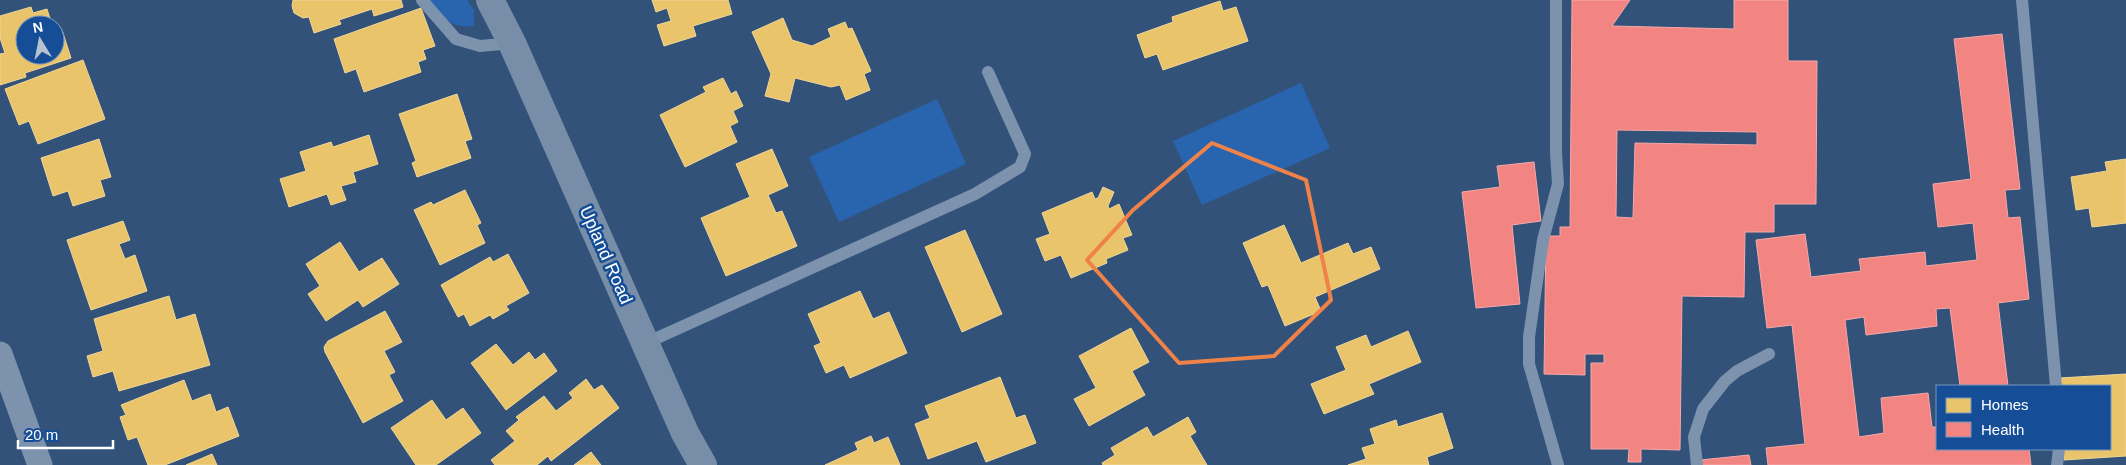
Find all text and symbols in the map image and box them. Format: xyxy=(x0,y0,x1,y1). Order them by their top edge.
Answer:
north arrow xyxy=(15,15,65,65)
text: N xyxy=(31,18,44,36)
street label: Upland Road xyxy=(575,203,637,307)
legend xyxy=(1936,385,2111,450)
text: Homes xyxy=(1981,396,2029,413)
scale bar xyxy=(18,418,112,450)
text: Health xyxy=(1981,421,2024,438)
text: 20 m xyxy=(25,426,58,443)

